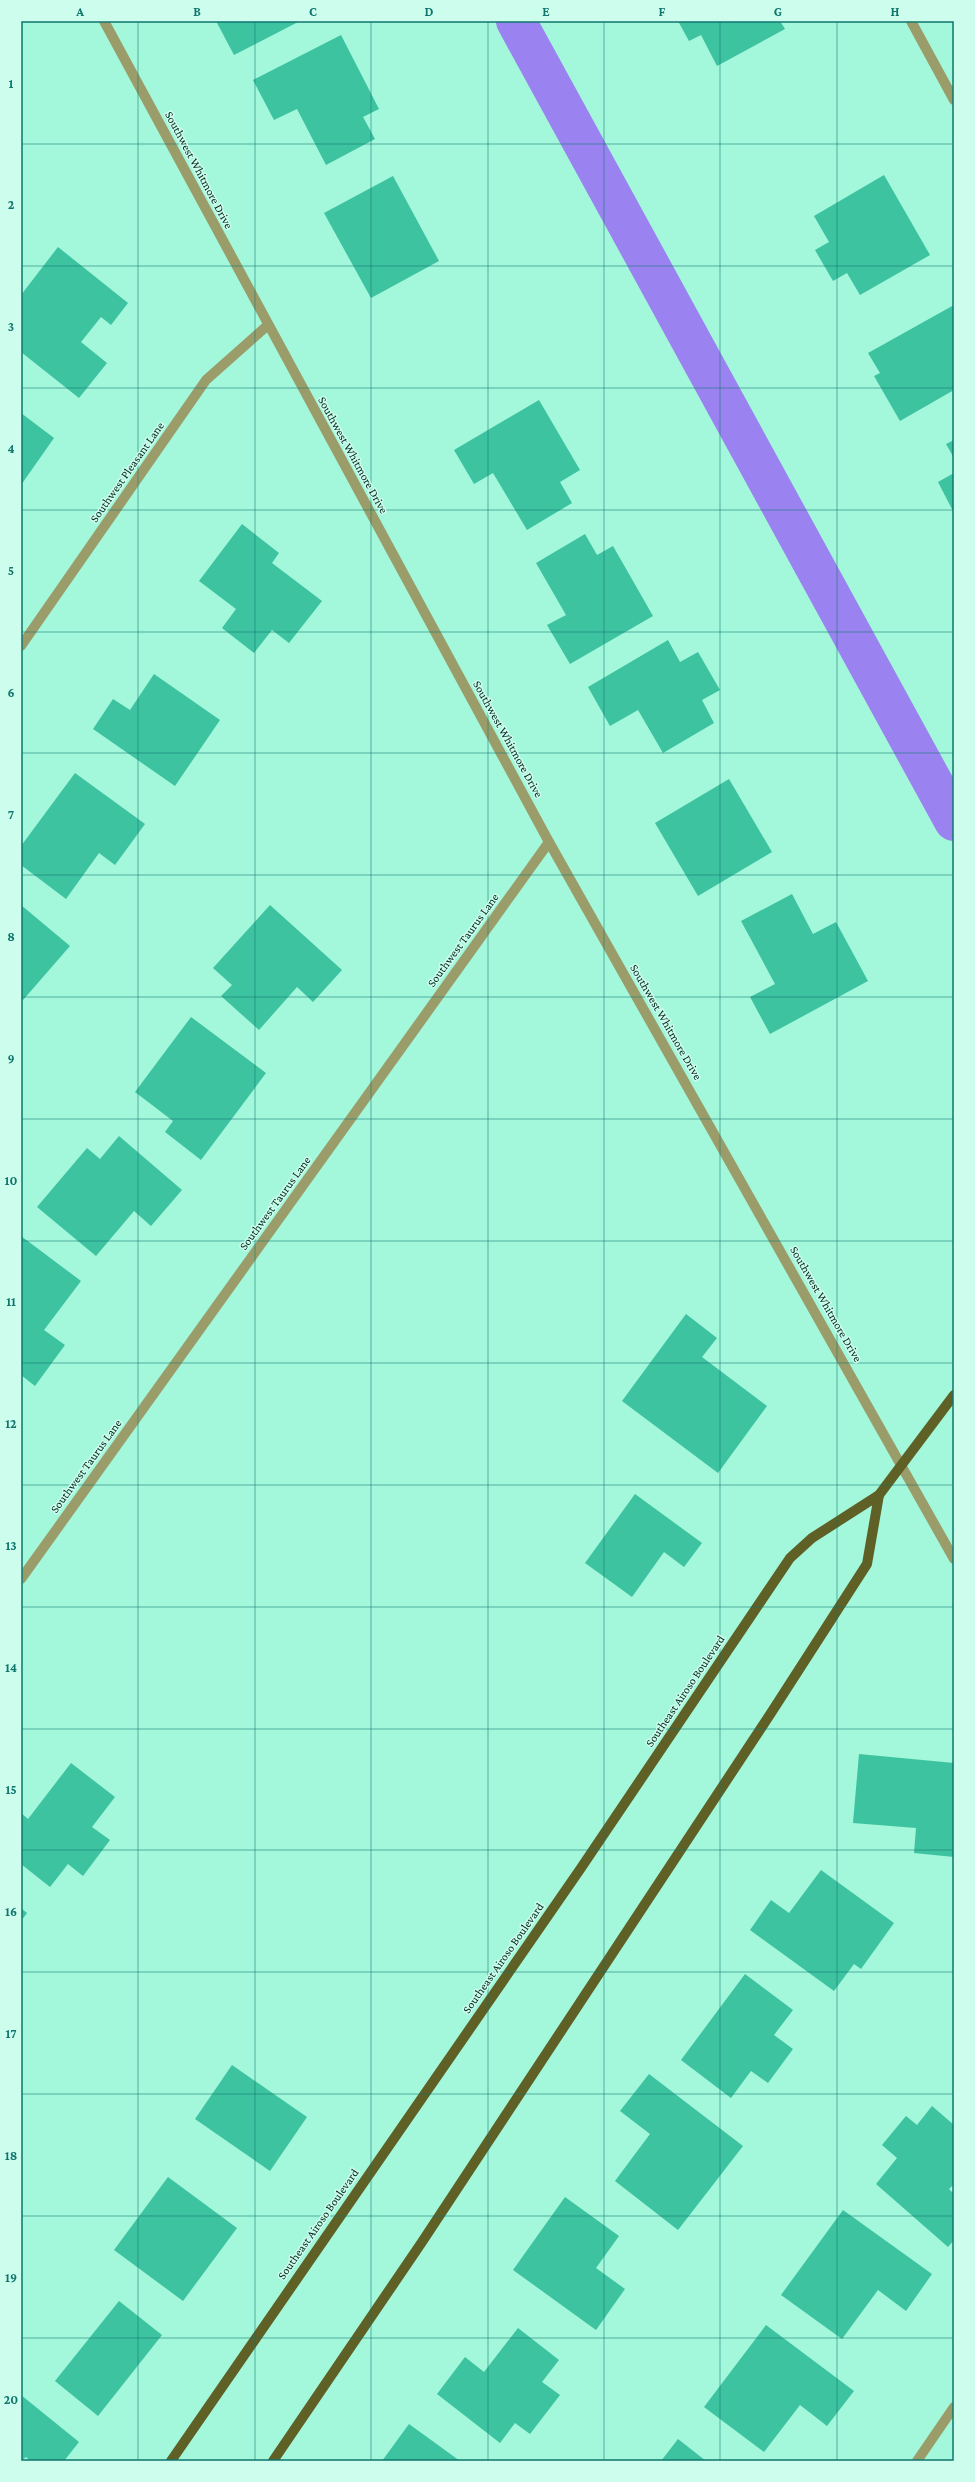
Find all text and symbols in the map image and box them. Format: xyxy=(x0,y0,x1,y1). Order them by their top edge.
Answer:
text: A xyxy=(75,4,84,19)
text: B xyxy=(193,4,201,19)
text: C xyxy=(309,4,317,19)
text: D xyxy=(425,4,434,19)
text: E xyxy=(542,4,550,19)
text: F xyxy=(659,4,666,19)
text: G xyxy=(774,4,782,19)
text: H xyxy=(891,4,900,19)
text: 1 xyxy=(9,76,14,91)
street label: Southwest Whitmore Drive xyxy=(162,109,236,231)
text: 2 xyxy=(8,197,15,212)
text: 3 xyxy=(8,319,14,334)
street label: Southwest Whitmore Drive xyxy=(315,394,391,516)
street label: Southwest Pleasant Lane xyxy=(87,419,167,525)
text: 4 xyxy=(7,441,15,456)
text: 5 xyxy=(8,563,14,578)
street label: Southwest Whitmore Drive xyxy=(470,678,546,800)
text: 6 xyxy=(7,685,15,700)
text: 7 xyxy=(8,807,14,822)
street label: Southwest Taurus Lane xyxy=(424,891,502,989)
text: 8 xyxy=(7,929,15,944)
street label: Southwest Whitmore Drive xyxy=(627,962,705,1082)
text: 9 xyxy=(7,1051,15,1066)
street label: Southwest Taurus Lane xyxy=(236,1154,314,1252)
text: 10 xyxy=(5,1173,17,1188)
street label: Southwest Whitmore Drive xyxy=(787,1244,865,1364)
text: 11 xyxy=(6,1294,16,1309)
text: 12 xyxy=(5,1416,17,1431)
street label: Southwest Taurus Lane xyxy=(47,1417,125,1515)
text: 13 xyxy=(5,1538,17,1553)
street label: Southeast Airoso Boulevard xyxy=(642,1632,728,1749)
text: 14 xyxy=(5,1660,17,1675)
text: 15 xyxy=(5,1782,17,1797)
street label: Southeast Airoso Boulevard xyxy=(460,1900,547,2016)
text: 16 xyxy=(5,1904,17,1919)
text: 17 xyxy=(5,2026,17,2041)
text: 18 xyxy=(5,2148,17,2163)
street label: Southeast Airoso Boulevard xyxy=(275,2166,362,2282)
text: 19 xyxy=(5,2270,17,2285)
text: 20 xyxy=(4,2392,18,2407)

